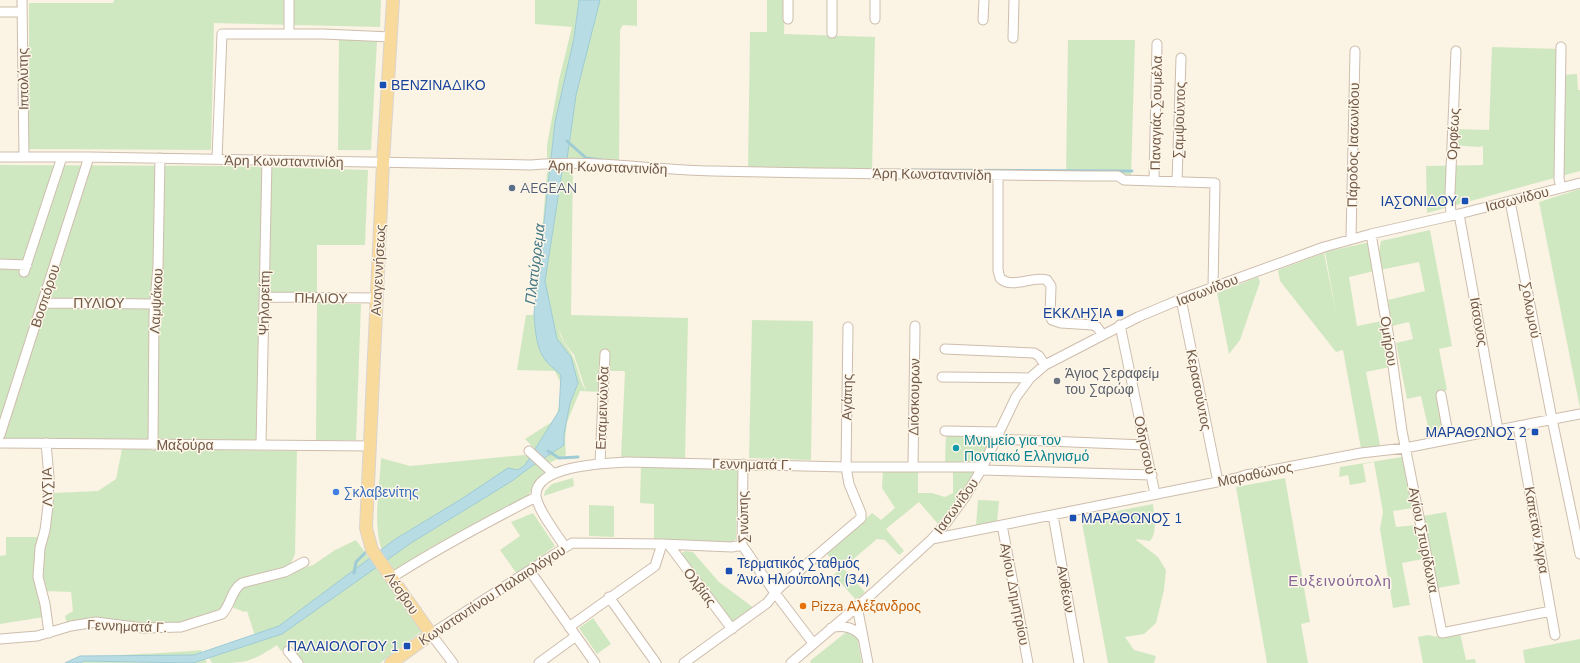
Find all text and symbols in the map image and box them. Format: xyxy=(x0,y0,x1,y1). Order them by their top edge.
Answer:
street label: Ιππολύτης xyxy=(13,47,34,110)
street label: Παναγιάς Σουμέλα xyxy=(1146,56,1167,171)
place label: ΒΕΝΖΙΝΑΔΙΚΟ xyxy=(391,76,486,95)
marker: ΒΕΝΖΙΝΑΔΙΚΟ xyxy=(378,80,388,90)
street label: Σαμψούντος xyxy=(1169,81,1190,159)
street label: Πάροδος Ιασωνίδου xyxy=(1343,82,1364,208)
street label: Ορφέως xyxy=(1443,107,1464,160)
street label: Άρη Κωνσταντινίδη xyxy=(224,151,344,172)
street label: Άρη Κωνσταντινίδη xyxy=(548,156,668,179)
street label: Άρη Κωνσταντινίδη xyxy=(872,164,992,185)
place label: AEGEAN xyxy=(520,179,577,198)
street label: Ιασωνίδου xyxy=(1483,182,1551,217)
marker: AEGEAN xyxy=(507,183,517,193)
place label: ΙΑΣΟΝΙΔΟΥ xyxy=(1381,192,1458,211)
marker: ΙΑΣΟΝΙΔΟΥ xyxy=(1460,196,1470,206)
water label: Πλατύρρεμα xyxy=(520,222,550,306)
street label: Αναγεννήσεως xyxy=(367,223,390,316)
street label: Βοσπόρου xyxy=(26,262,65,330)
street label: Λαμψάκου xyxy=(145,268,168,334)
street label: Ψηλορείτη xyxy=(254,270,275,336)
street label: Ιασωνίδου xyxy=(1173,270,1241,311)
street label: Σολωμού xyxy=(1516,280,1545,340)
street label: ΠΗΛΙΟΥ xyxy=(294,289,348,308)
street label: ΠΥΛΙΟΥ xyxy=(73,294,125,313)
street label: Ιάσονος xyxy=(1465,296,1492,349)
place label: ΕΚΚΛΗΣΙΑ xyxy=(1043,304,1113,323)
marker: ΕΚΚΛΗΣΙΑ xyxy=(1115,308,1125,318)
street label: Ομήρου xyxy=(1375,315,1402,367)
street label: Κερασούντος xyxy=(1181,348,1216,433)
street label: Διόσκουρων xyxy=(904,358,925,436)
place label: Άγιος Σεραφείμ του Σαρώφ xyxy=(1065,364,1159,399)
street label: Επαμεινώνδα xyxy=(592,366,613,450)
street label: Αγάπης xyxy=(838,373,857,421)
marker: Άγιος Σεραφείμ του Σαρώφ xyxy=(1052,376,1062,386)
street label: Οδησσού xyxy=(1129,414,1160,476)
place label: ΜΑΡΑΘΩΝΟΣ 2 xyxy=(1425,423,1527,442)
marker: ΜΑΡΑΘΩΝΟΣ 2 xyxy=(1530,427,1540,437)
place label: Μνημείο για τον Ποντιακό Ελληνισμό xyxy=(964,431,1090,466)
street label: Μαξούρα xyxy=(156,436,214,455)
marker: Μνημείο για τον Ποντιακό Ελληνισμό xyxy=(951,443,961,453)
street label: Γεννηματά Γ. xyxy=(712,454,792,475)
street label: Μαραθώνος xyxy=(1216,457,1295,492)
street label: ΛΥΣΙΑ xyxy=(38,467,57,507)
street label: Ιασωνίδου xyxy=(930,474,983,538)
place label: Σκλαβενίτης xyxy=(344,483,419,502)
street label: Καπετάν Άγρα xyxy=(1520,485,1553,575)
street label: Αγίου Σπυρίδωνα xyxy=(1404,486,1443,595)
marker: Σκλαβενίτης xyxy=(331,487,341,497)
street label: Σινώπης xyxy=(734,490,753,543)
place label: ΜΑΡΑΘΩΝΟΣ 1 xyxy=(1081,509,1183,528)
marker: ΜΑΡΑΘΩΝΟΣ 1 xyxy=(1068,513,1078,523)
street label: Κωνσταντίνου Παλαιολόγου xyxy=(415,541,569,650)
street label: Αγίου Δημητρίου xyxy=(995,541,1034,647)
place label: Τερματικός Σταθμός Άνω Ηλιούπολης (34) xyxy=(737,554,870,589)
street label: Ολβίας xyxy=(679,564,721,611)
street label: Ανθέων xyxy=(1052,564,1079,614)
marker: Τερματικός Σταθμός Άνω Ηλιούπολης (34) xyxy=(724,566,734,576)
street label: Λέσβου xyxy=(380,568,423,618)
district label: Ευξεινούπολη xyxy=(1288,571,1392,591)
place label: Pizza Αλέξανδρος xyxy=(811,597,921,616)
marker: Pizza Αλέξανδρος xyxy=(798,601,808,611)
street label: Γεννηματά Γ. xyxy=(87,616,167,637)
place label: ΠΑΛΑΙΟΛΟΓΟΥ 1 xyxy=(287,637,399,656)
marker: ΠΑΛΑΙΟΛΟΓΟΥ 1 xyxy=(402,641,412,651)

